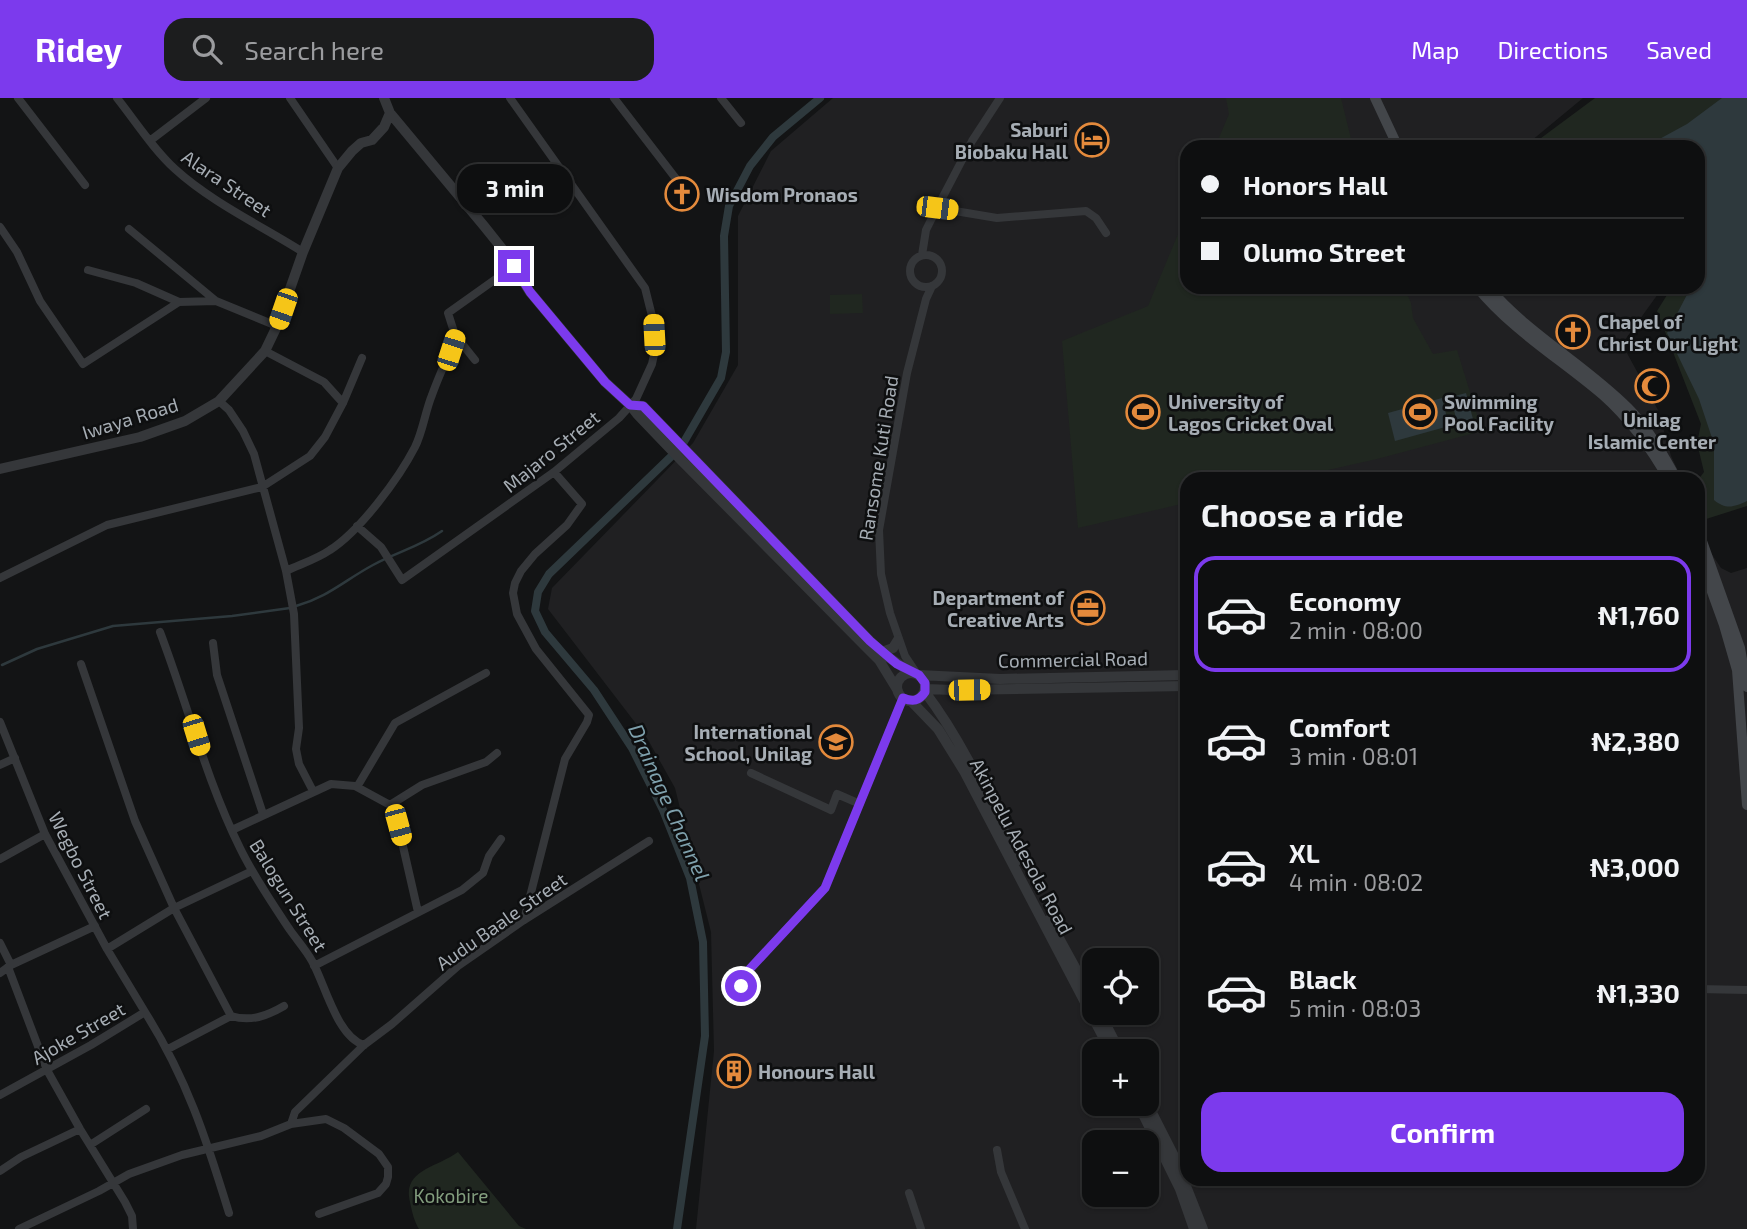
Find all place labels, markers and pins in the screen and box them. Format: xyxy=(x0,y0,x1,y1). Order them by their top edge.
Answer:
place label: Saburi Biobaku Hall xyxy=(955,118,1069,163)
hotel icon: Saburi Biobaku Hall xyxy=(1073,121,1111,159)
church icon: Wisdom Pronaos xyxy=(663,175,701,213)
place label: Wisdom Pronaos xyxy=(706,183,858,206)
place label: Chapel of Christ Our Light xyxy=(1598,310,1738,355)
church icon: Chapel of Christ Our Light xyxy=(1554,313,1592,351)
mosque icon: Unilag Islamic Center xyxy=(1633,367,1671,405)
place label: University of Lagos Cricket Oval xyxy=(1168,390,1334,435)
place label: Swimming Pool Facility xyxy=(1444,390,1554,436)
sports icon: University of Lagos Cricket Oval xyxy=(1124,393,1162,431)
sports icon: Swimming Pool Facility xyxy=(1401,393,1439,431)
place label: Unilag Islamic Center xyxy=(1588,408,1716,453)
place label: Department of Creative Arts xyxy=(933,586,1065,631)
office icon: Department of Creative Arts xyxy=(1069,589,1107,627)
place label: International School, Unilag xyxy=(685,720,813,765)
school or university icon: International School, Unilag xyxy=(817,723,855,761)
building icon: Honours Hall xyxy=(715,1052,753,1090)
place label: Honours Hall xyxy=(758,1060,876,1083)

